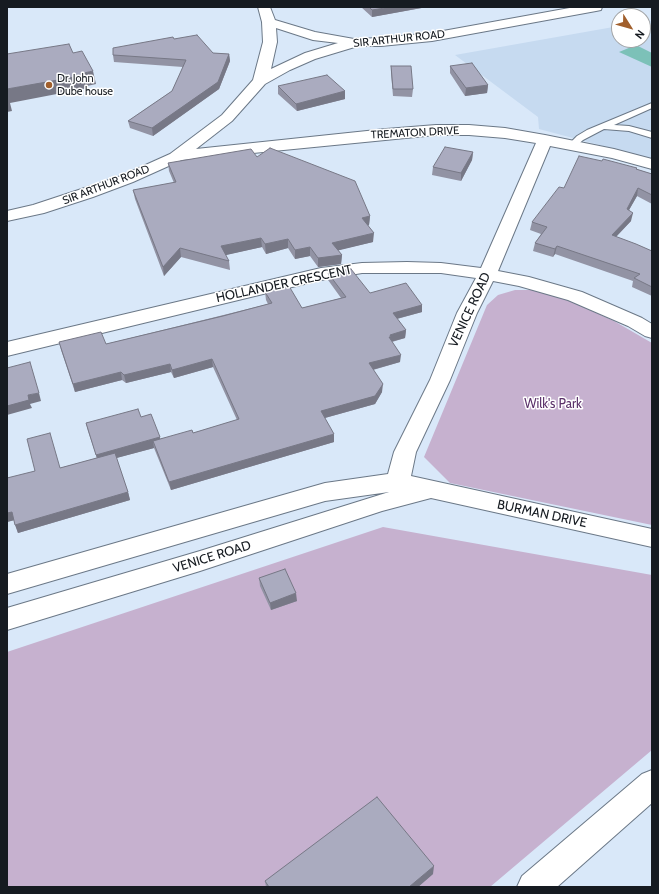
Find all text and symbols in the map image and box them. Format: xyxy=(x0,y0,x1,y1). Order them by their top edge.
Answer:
north arrow xyxy=(611,8,651,48)
text: N xyxy=(632,27,648,42)
street label: SIR ARTHUR ROAD xyxy=(353,28,445,50)
place label: Dr. John Dube house xyxy=(57,72,113,98)
marker: Dr. John Dube house xyxy=(44,80,54,90)
street label: TREMATON DRIVE xyxy=(371,124,459,142)
street label: SIR ARTHUR ROAD xyxy=(61,162,151,208)
street label: HOLLANDER CRESCENT xyxy=(215,262,353,306)
street label: VENICE ROAD xyxy=(446,270,494,350)
park label: Wilk's Park xyxy=(524,396,582,412)
street label: BURMAN DRIVE xyxy=(496,497,588,531)
street label: VENICE ROAD xyxy=(171,538,253,576)

